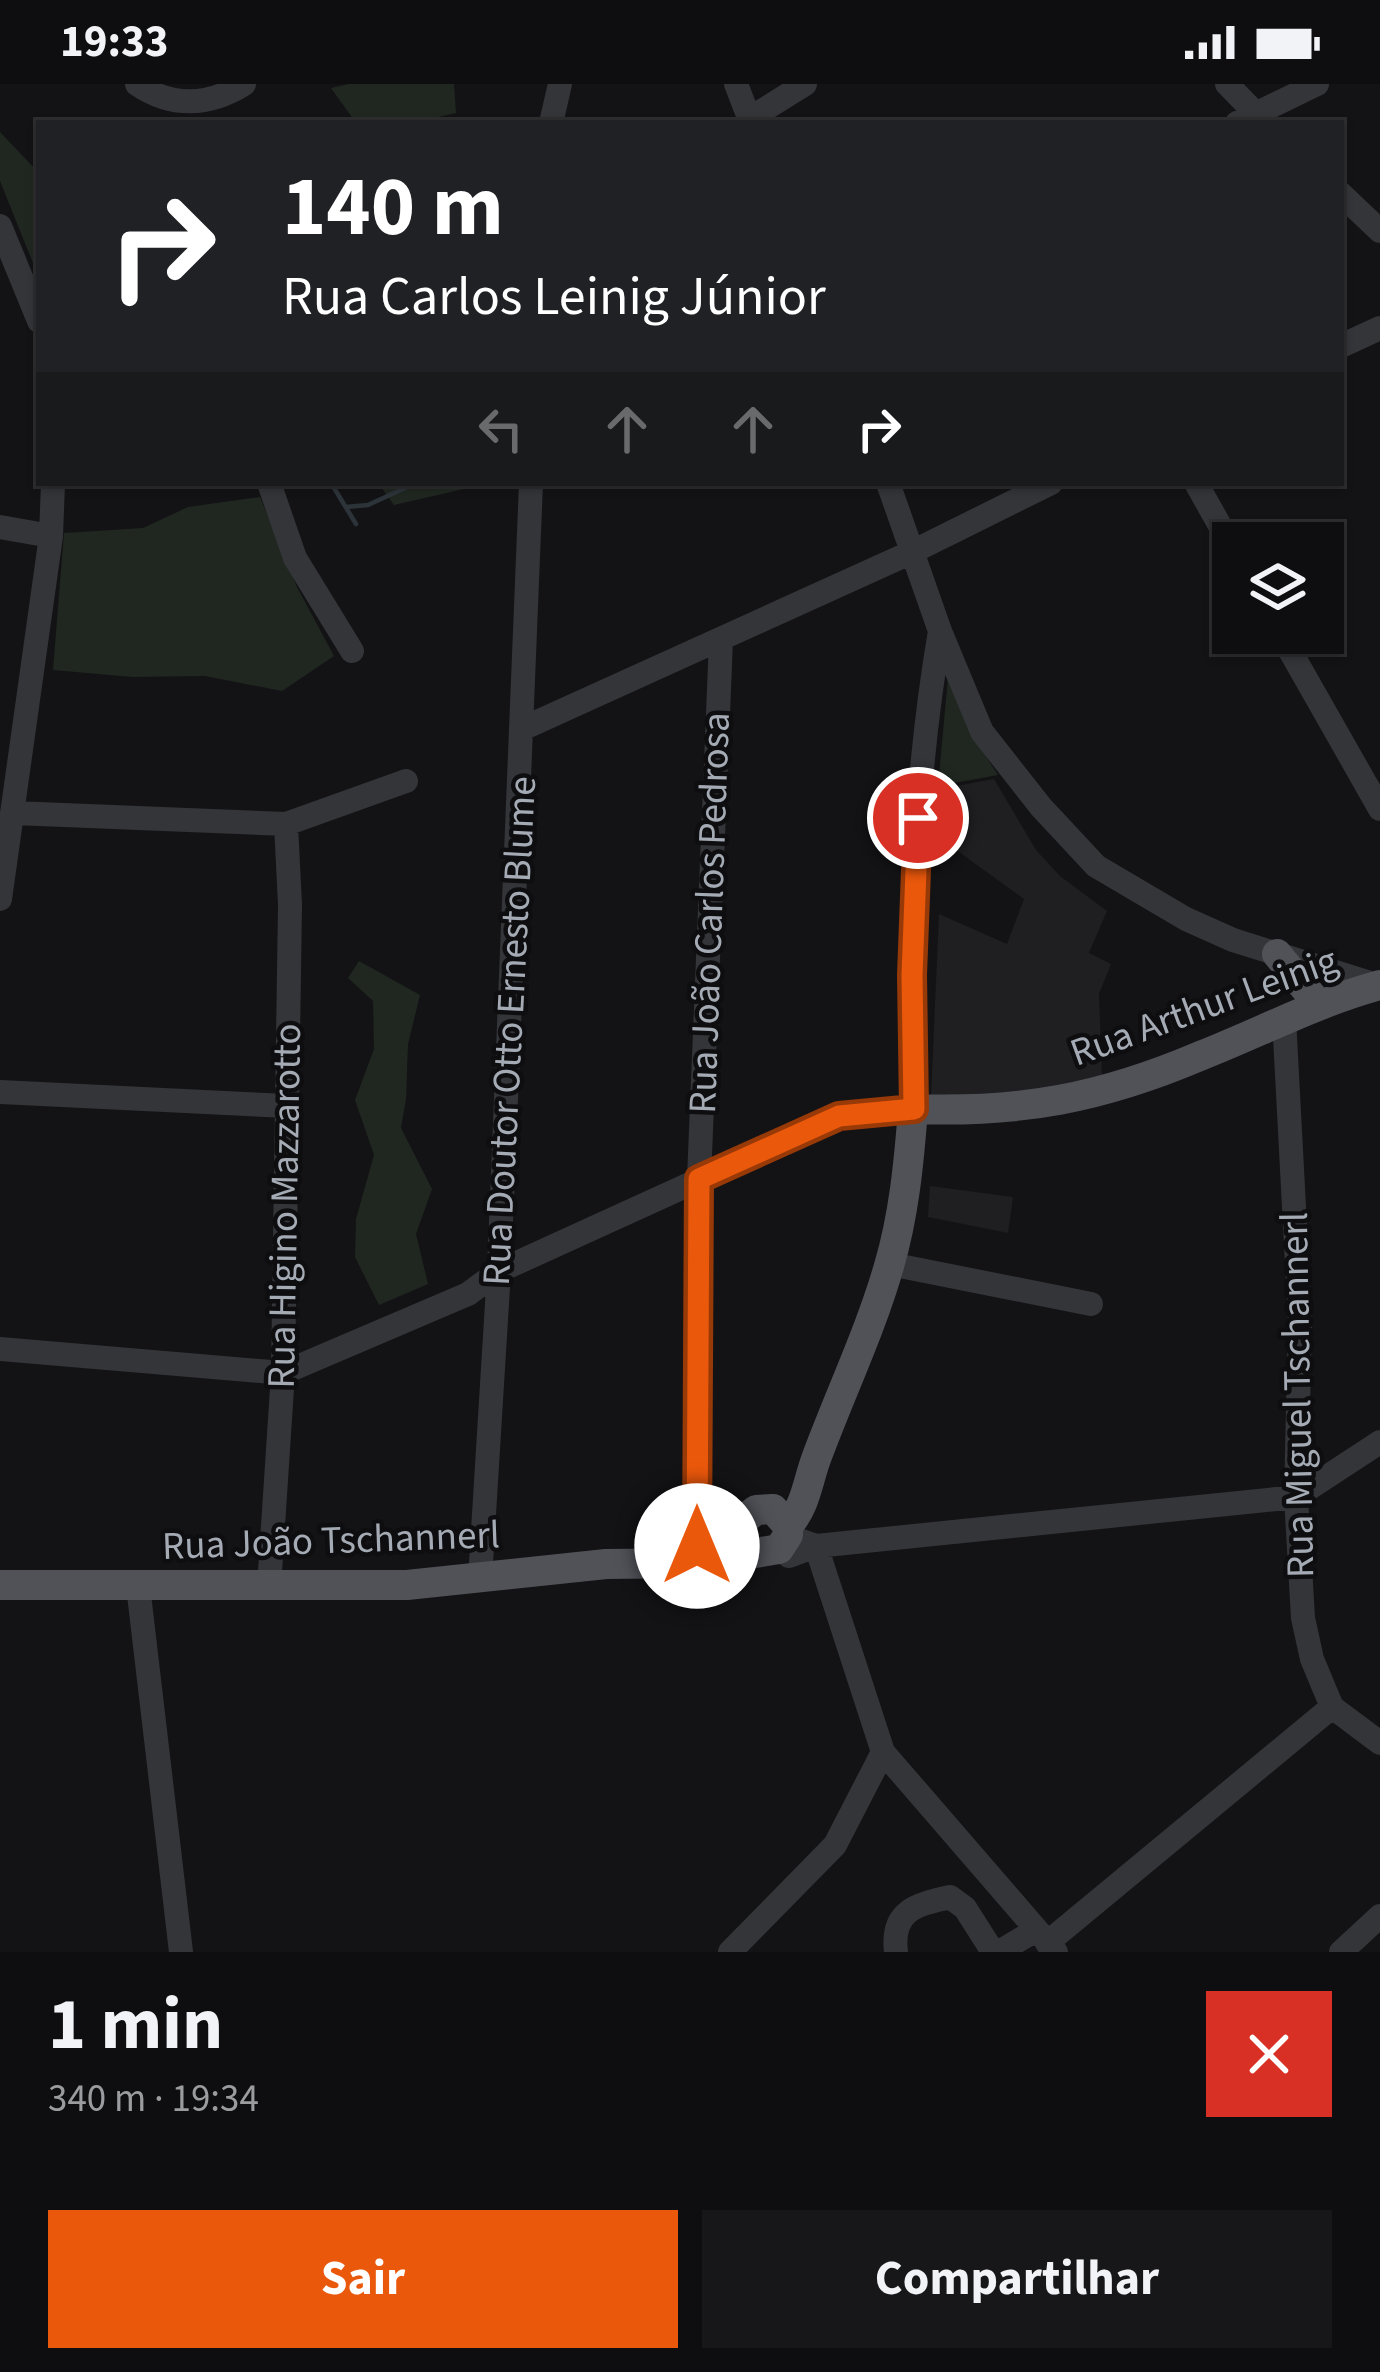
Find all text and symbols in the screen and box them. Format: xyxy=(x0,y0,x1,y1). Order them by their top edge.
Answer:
text: 19:33 xyxy=(60,10,169,74)
text: 140 m xyxy=(282,148,504,268)
icon: right xyxy=(84,168,240,324)
text: Rua Carlos Leinig Júnior xyxy=(282,259,826,336)
icon: left xyxy=(468,396,534,462)
icon: ahead xyxy=(594,396,660,462)
icon: ahead xyxy=(720,396,786,462)
icon: right xyxy=(846,396,912,462)
map controls xyxy=(1212,522,1344,654)
button: layers xyxy=(1212,522,1344,654)
street label: Rua João Carlos Pedrosa xyxy=(675,711,745,1115)
pin xyxy=(867,767,969,869)
street label: Rua Doutor Otto Ernesto Blume xyxy=(469,775,551,1287)
icon: arrive xyxy=(885,785,951,851)
street label: Rua Arthur Leinig xyxy=(1063,933,1346,1081)
street label: Rua Higino Mazzarotto xyxy=(254,1023,316,1389)
street label: Rua Miguel Tschannerl xyxy=(1267,1212,1329,1578)
position arrow xyxy=(634,1483,760,1609)
street label: Rua João Tschannerl xyxy=(161,1507,501,1575)
text: 1 min xyxy=(48,1974,223,2077)
button: close xyxy=(1206,1991,1332,2117)
text: 340 m · 19:34 xyxy=(48,2071,259,2127)
button: Sair xyxy=(48,2210,678,2348)
button: Compartilhar xyxy=(702,2210,1332,2348)

